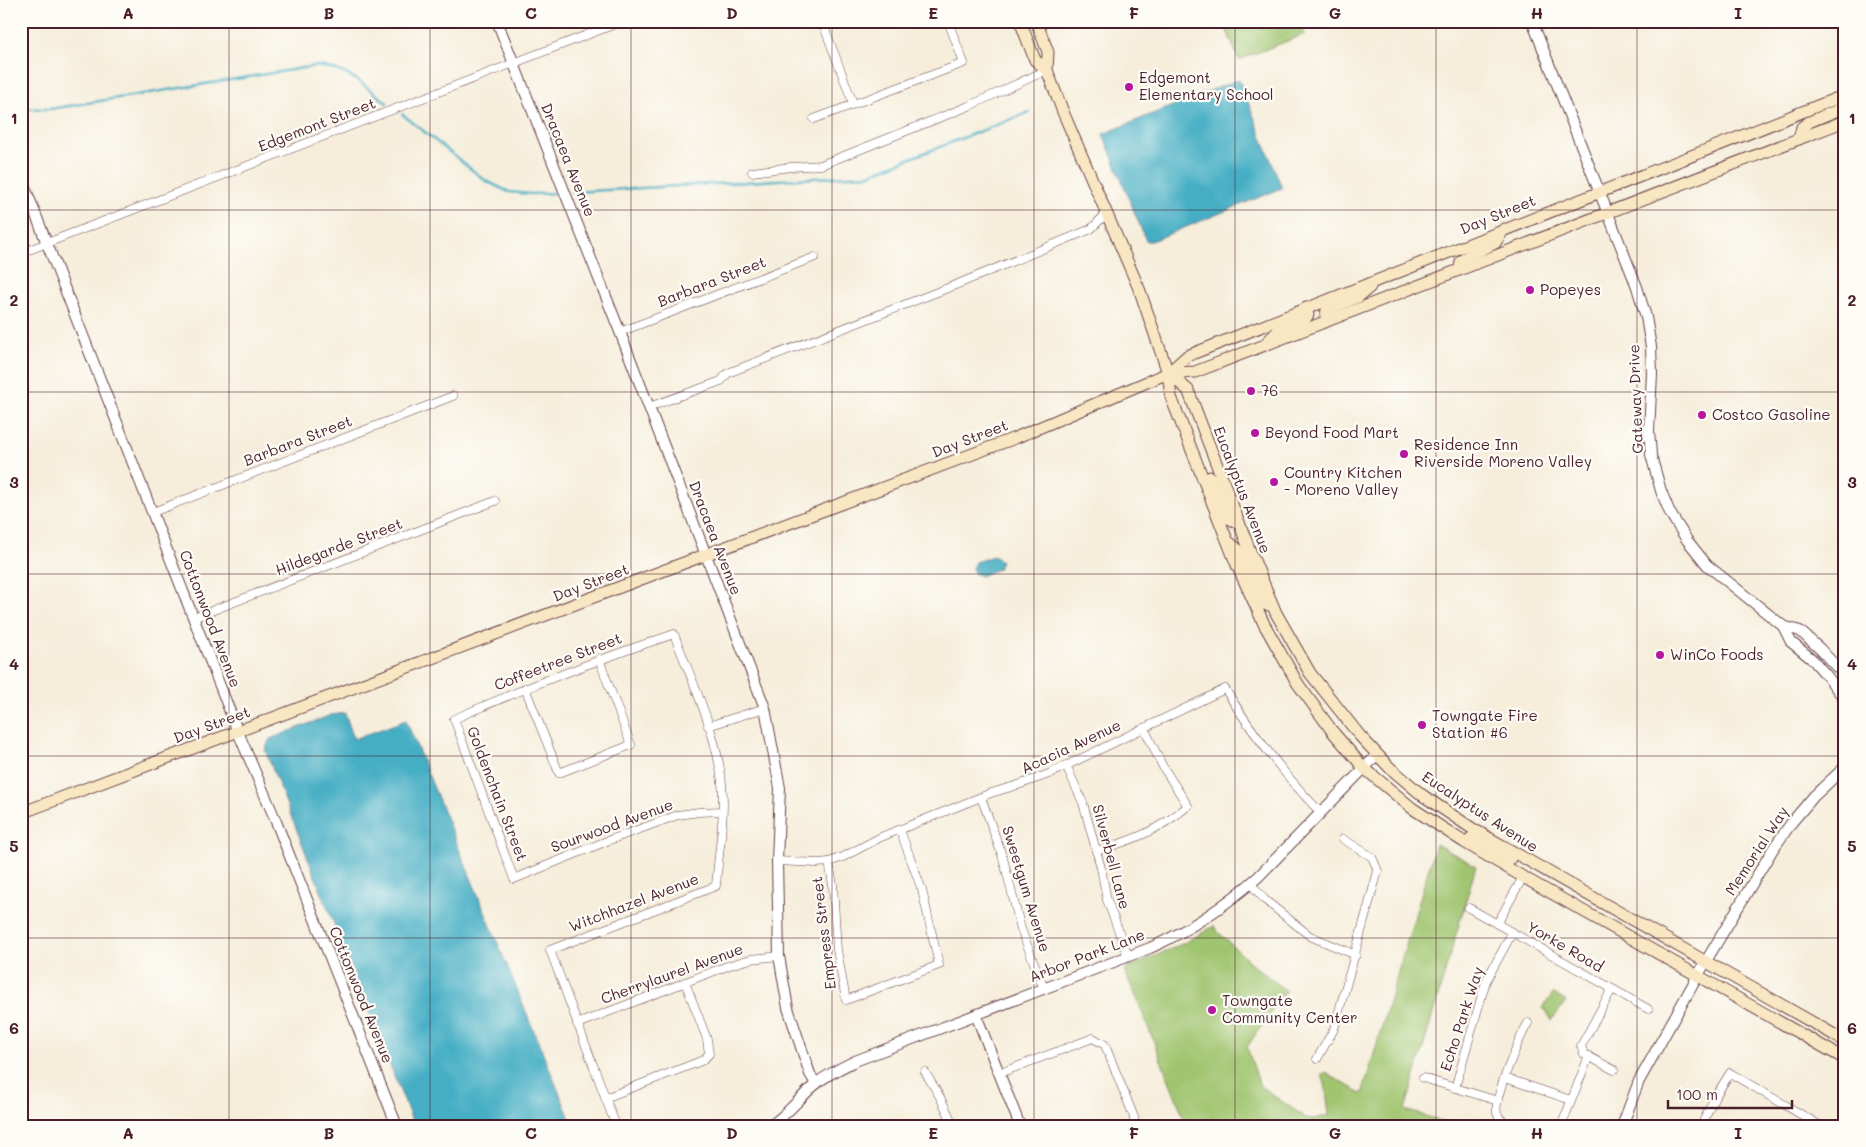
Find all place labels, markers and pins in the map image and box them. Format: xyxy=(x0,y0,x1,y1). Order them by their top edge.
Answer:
place label: Edgemont Elementary School xyxy=(1139,67,1274,104)
marker: Edgemont Elementary School xyxy=(1123,81,1135,93)
place label: Popeyes xyxy=(1540,279,1601,299)
marker: Popeyes xyxy=(1524,284,1536,296)
place label: 76 xyxy=(1261,380,1278,400)
marker: 76 xyxy=(1245,385,1257,397)
place label: Costco Gasoline xyxy=(1712,404,1831,424)
marker: Costco Gasoline xyxy=(1696,409,1708,421)
place label: Beyond Food Mart xyxy=(1265,422,1399,442)
marker: Beyond Food Mart xyxy=(1249,427,1261,439)
place label: Residence Inn Riverside Moreno Valley xyxy=(1414,434,1592,471)
marker: Residence Inn Riverside Moreno Valley xyxy=(1398,448,1410,460)
place label: Country Kitchen - Moreno Valley xyxy=(1284,462,1402,499)
marker: Country Kitchen - Moreno Valley xyxy=(1268,476,1280,488)
place label: WinCo Foods xyxy=(1670,644,1763,664)
marker: WinCo Foods xyxy=(1654,649,1666,661)
place label: Towngate Fire Station #6 xyxy=(1432,705,1538,742)
marker: Towngate Fire Station #6 xyxy=(1416,719,1428,731)
place label: Towngate Community Center xyxy=(1222,990,1358,1027)
marker: Towngate Community Center xyxy=(1206,1004,1218,1016)

